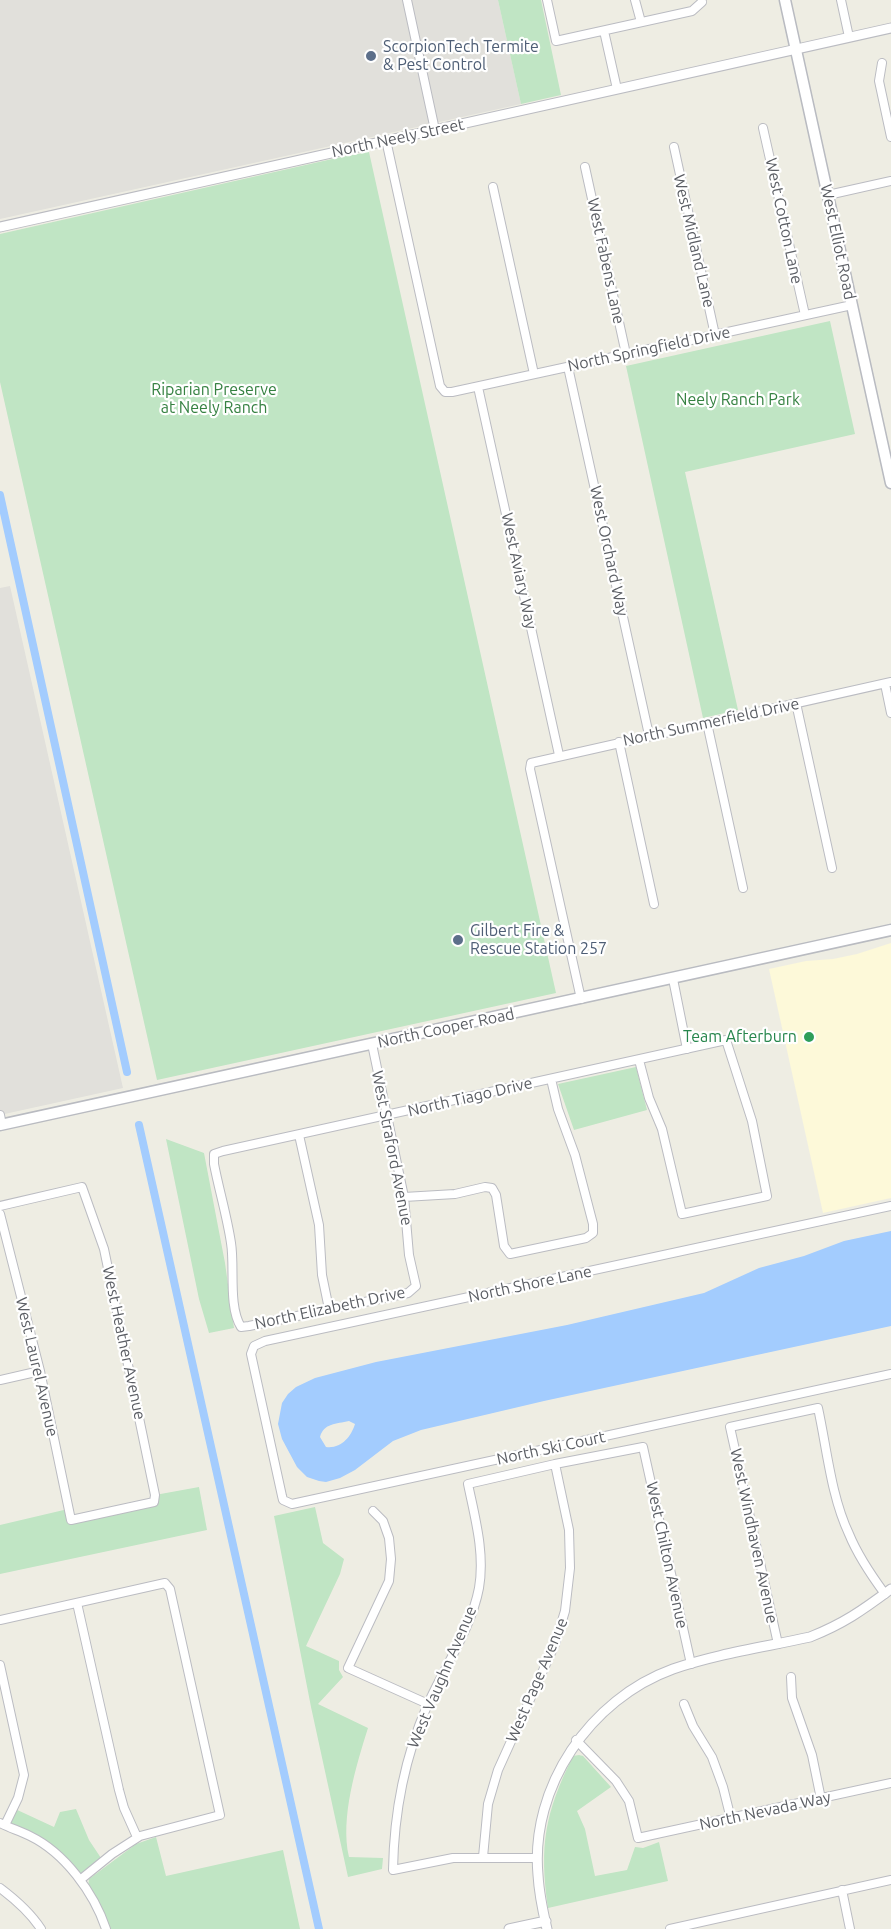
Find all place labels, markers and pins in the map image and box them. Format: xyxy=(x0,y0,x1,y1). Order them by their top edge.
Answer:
place label: ScorpionTech Termite & Pest Control xyxy=(383,37,539,75)
marker: ScorpionTech Termite & Pest Control xyxy=(364,49,378,63)
place label: Gilbert Fire & Rescue Station 257 xyxy=(470,921,607,959)
marker: Gilbert Fire & Rescue Station 257 xyxy=(451,933,465,947)
place label: Team Afterburn xyxy=(683,1027,797,1047)
marker: Team Afterburn xyxy=(802,1030,816,1044)

